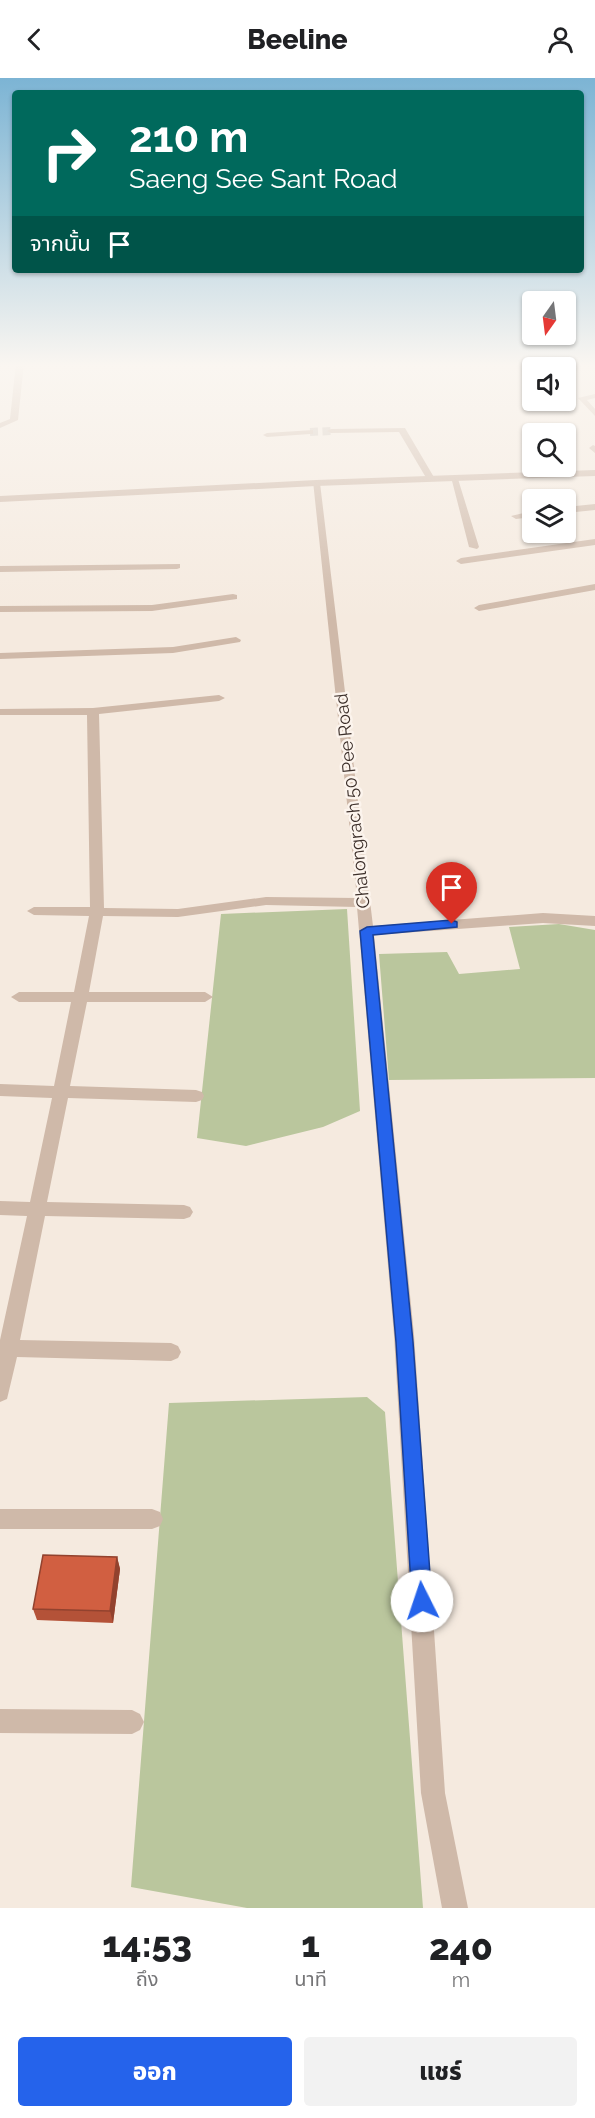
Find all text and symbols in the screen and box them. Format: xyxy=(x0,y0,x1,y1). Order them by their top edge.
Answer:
icon: back xyxy=(18,23,51,56)
icon: person xyxy=(544,23,577,56)
text: Beeline xyxy=(247,24,348,55)
text: 210 m xyxy=(129,113,248,162)
icon: right xyxy=(30,114,108,192)
text: Saeng See Sant Road xyxy=(129,163,398,194)
icon: arrive xyxy=(103,228,136,261)
text: จากนั้น xyxy=(30,230,91,256)
north arrow xyxy=(522,291,576,345)
map controls xyxy=(522,291,576,543)
button: sound xyxy=(522,357,576,411)
button: search xyxy=(522,423,576,477)
button: layers xyxy=(522,489,576,543)
street label: Chalongrach 50 Pee Road xyxy=(330,692,374,910)
pin xyxy=(426,862,477,924)
icon: arrive xyxy=(435,871,468,904)
position arrow xyxy=(390,1569,454,1633)
text: 14:53 xyxy=(102,1923,192,1965)
text: 1 xyxy=(301,1923,320,1965)
text: 240 xyxy=(429,1926,493,1968)
text: ถึง xyxy=(136,1967,159,1991)
text: นาที xyxy=(294,1967,327,1991)
text: m xyxy=(452,1968,470,1992)
button: ออก xyxy=(18,2037,292,2106)
button: แชร์ xyxy=(304,2037,577,2106)

